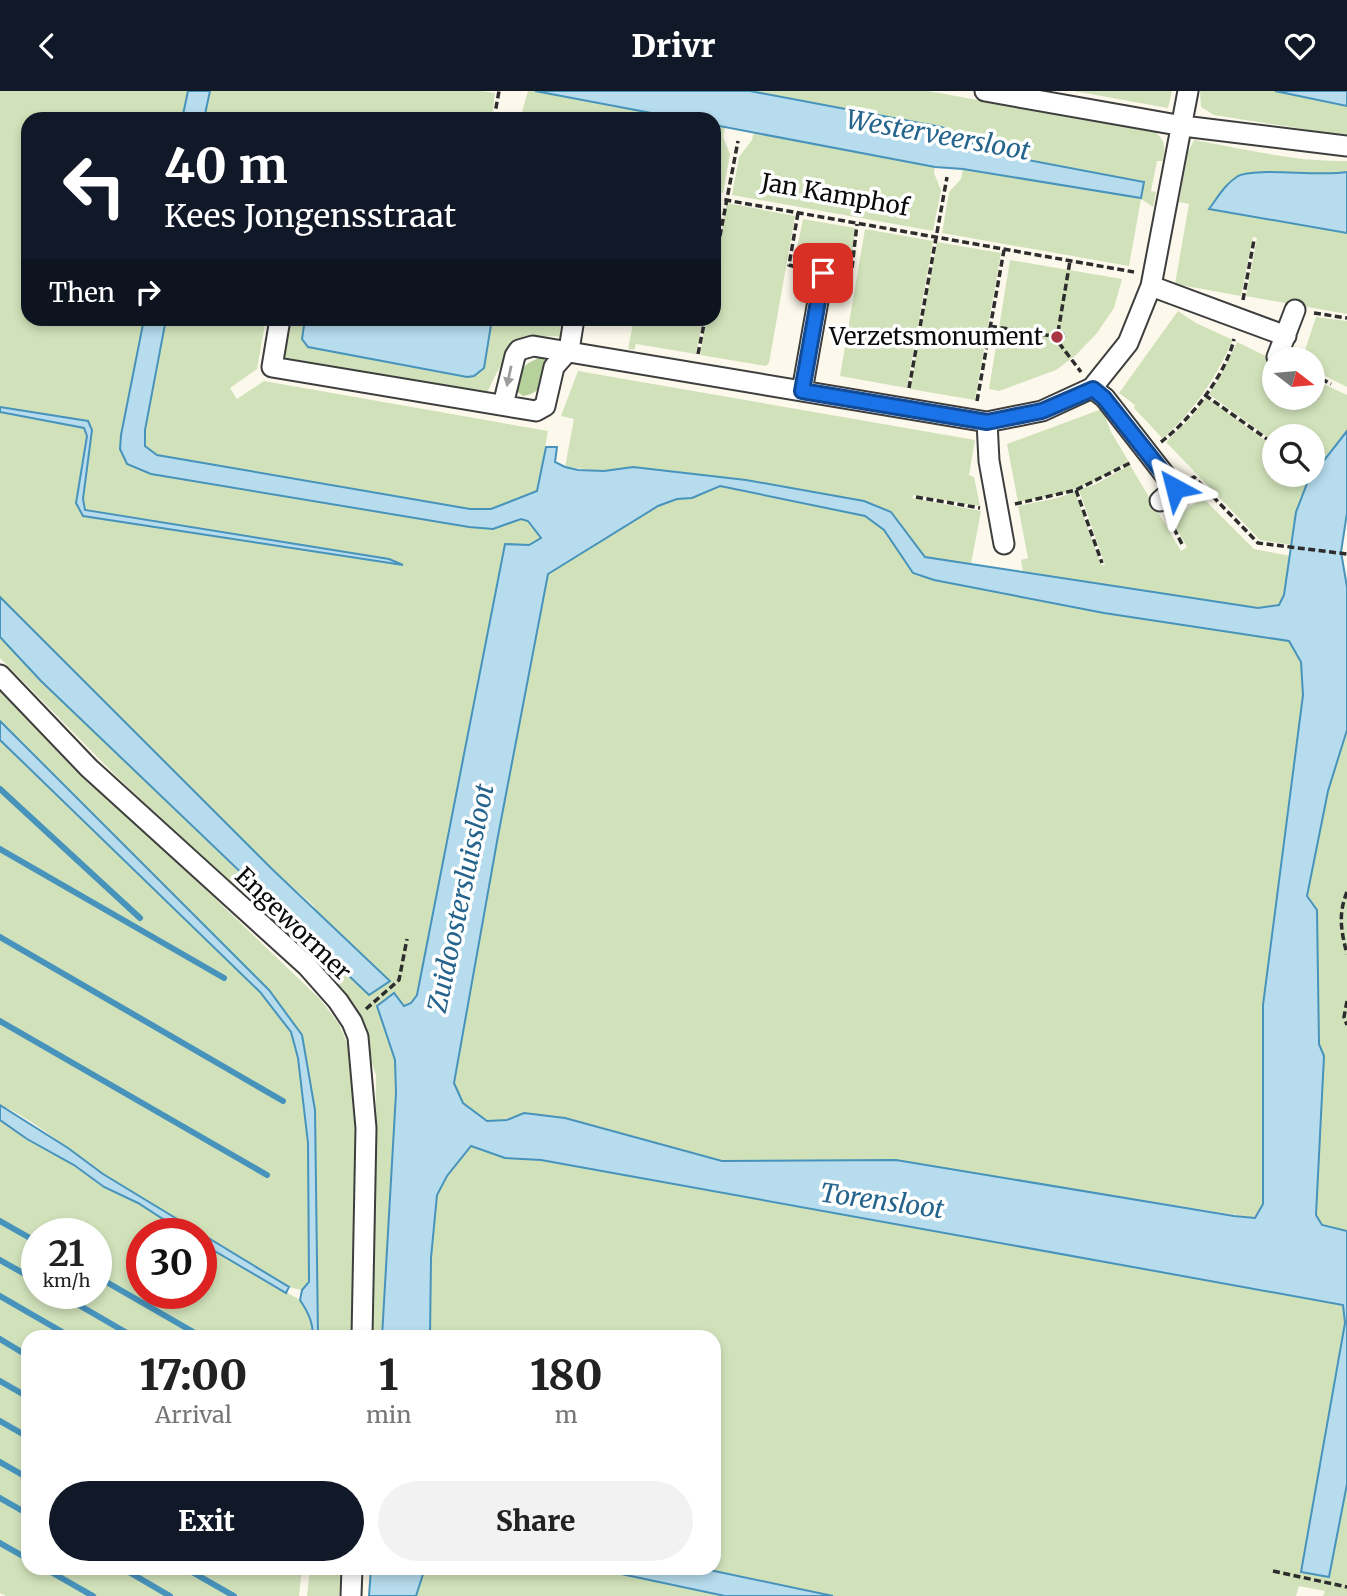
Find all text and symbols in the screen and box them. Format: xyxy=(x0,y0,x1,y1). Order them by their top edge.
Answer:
text: Drivr xyxy=(631,26,716,66)
icon: back xyxy=(28,27,66,65)
icon: heart xyxy=(1281,27,1319,65)
water label: Westerveersloot xyxy=(844,102,1034,167)
text: 40 m xyxy=(164,135,288,196)
icon: left xyxy=(49,140,140,231)
street label: Jan Kamphof xyxy=(758,166,912,223)
text: Kees Jongensstraat xyxy=(164,196,456,236)
pin xyxy=(793,243,853,303)
icon: arrive xyxy=(804,254,842,292)
icon: right xyxy=(129,273,167,311)
text: Then xyxy=(49,276,115,309)
place label: Verzetsmonument xyxy=(828,321,1044,352)
marker: Verzetsmonument xyxy=(1049,329,1065,345)
north arrow xyxy=(1262,347,1325,409)
map controls xyxy=(1262,347,1325,487)
one-way arrow xyxy=(504,365,515,387)
button: search xyxy=(1262,424,1325,487)
position arrow xyxy=(1138,451,1212,525)
water label: Zuidoostersluissloot xyxy=(420,780,501,1016)
street label: Engewormer xyxy=(229,860,358,987)
water label: Torensloot xyxy=(818,1176,947,1226)
speed limit sign: 30 xyxy=(126,1218,217,1309)
text: 21 xyxy=(49,1232,84,1276)
text: km/h xyxy=(43,1269,90,1292)
text: 17:00 xyxy=(140,1349,247,1401)
text: 1 xyxy=(379,1349,398,1401)
text: 180 xyxy=(530,1349,602,1401)
text: Arrival xyxy=(155,1400,232,1429)
text: min xyxy=(366,1400,411,1429)
text: m xyxy=(555,1400,578,1429)
button: Exit xyxy=(49,1481,364,1561)
button: Share xyxy=(378,1481,693,1561)

